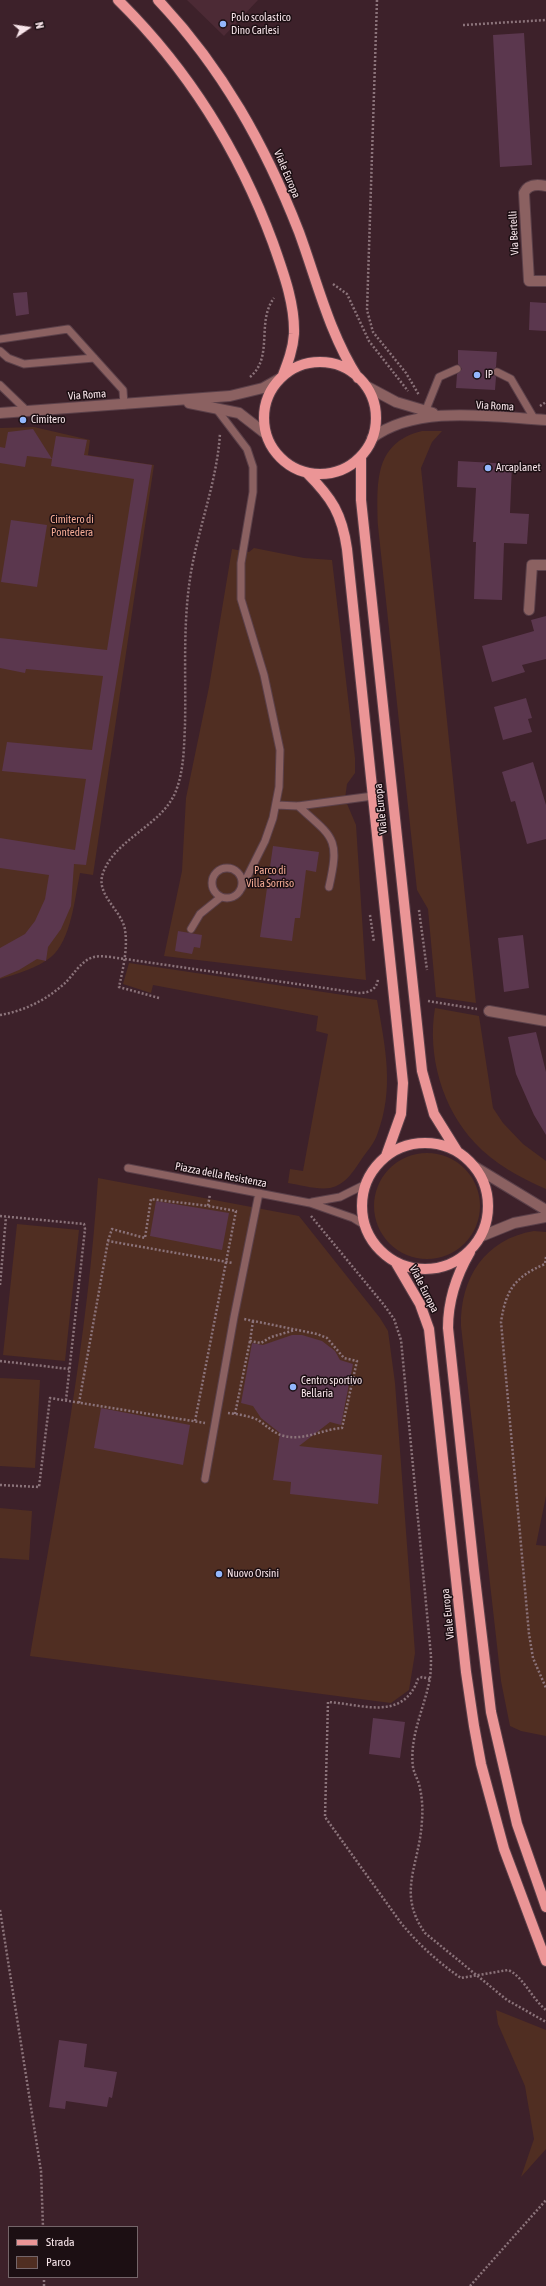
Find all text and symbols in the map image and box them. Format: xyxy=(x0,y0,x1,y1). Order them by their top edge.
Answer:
north arrow xyxy=(8,8,48,48)
place label: Polo scolastico Dino Carlesi xyxy=(231,11,291,37)
marker: Polo scolastico Dino Carlesi xyxy=(218,19,228,29)
text: N xyxy=(33,21,46,30)
street label: Viale Europa xyxy=(271,148,303,200)
street label: Via Bertelli xyxy=(506,211,522,255)
place label: IP xyxy=(485,368,493,382)
marker: IP xyxy=(472,370,482,380)
street label: Via Roma xyxy=(67,387,107,403)
street label: Via Roma xyxy=(476,398,514,414)
place label: Cimitero xyxy=(31,413,65,427)
marker: Cimitero xyxy=(18,415,28,425)
place label: Arcaplanet xyxy=(496,461,541,475)
marker: Arcaplanet xyxy=(483,463,493,473)
park label: Cimitero di Pontedera xyxy=(50,513,94,539)
street label: Viale Europa xyxy=(372,783,390,835)
park label: Parco di Villa Sorriso xyxy=(246,864,294,890)
street label: Piazza della Resistenza xyxy=(174,1160,268,1190)
street label: Viale Europa xyxy=(407,1263,441,1315)
place label: Centro sportivo Bellaria xyxy=(301,1374,362,1400)
marker: Centro sportivo Bellaria xyxy=(288,1382,298,1392)
place label: Nuovo Orsini xyxy=(227,1567,279,1581)
marker: Nuovo Orsini xyxy=(214,1569,224,1579)
street label: Viale Europa xyxy=(439,1588,457,1640)
legend xyxy=(8,2226,138,2278)
text: Strada xyxy=(46,2235,75,2249)
text: Parco xyxy=(46,2255,71,2269)

